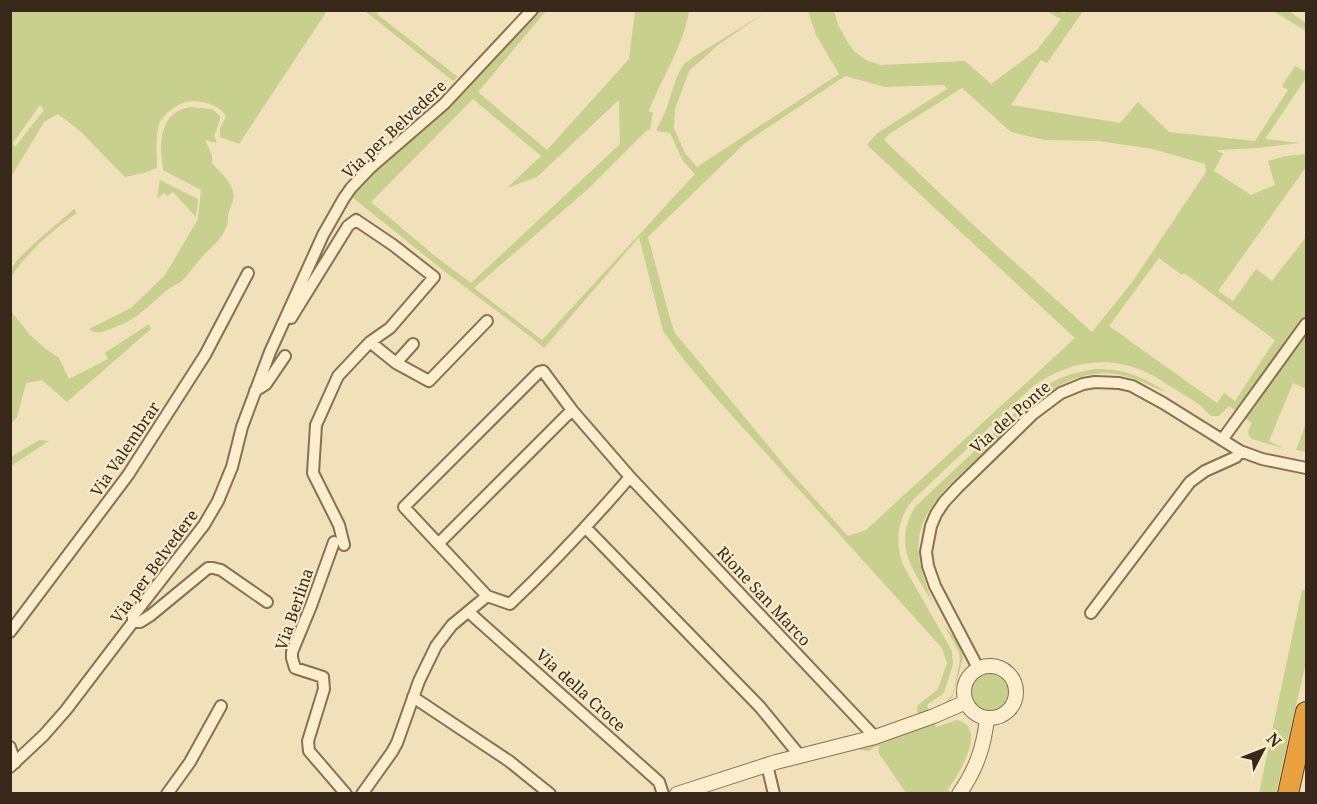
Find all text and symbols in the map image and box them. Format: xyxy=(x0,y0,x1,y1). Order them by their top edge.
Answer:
street label: Via per Belvedere xyxy=(337,75,451,183)
street label: Via del Ponte xyxy=(965,376,1055,458)
street label: Via Valembrar xyxy=(85,397,165,501)
street label: Via per Belvedere xyxy=(105,505,203,627)
street label: Rione San Marco xyxy=(712,541,816,651)
street label: Via Berlina xyxy=(270,565,318,653)
street label: Via della Croce xyxy=(531,644,631,736)
north arrow xyxy=(1233,720,1293,780)
text: N xyxy=(1262,728,1287,752)

